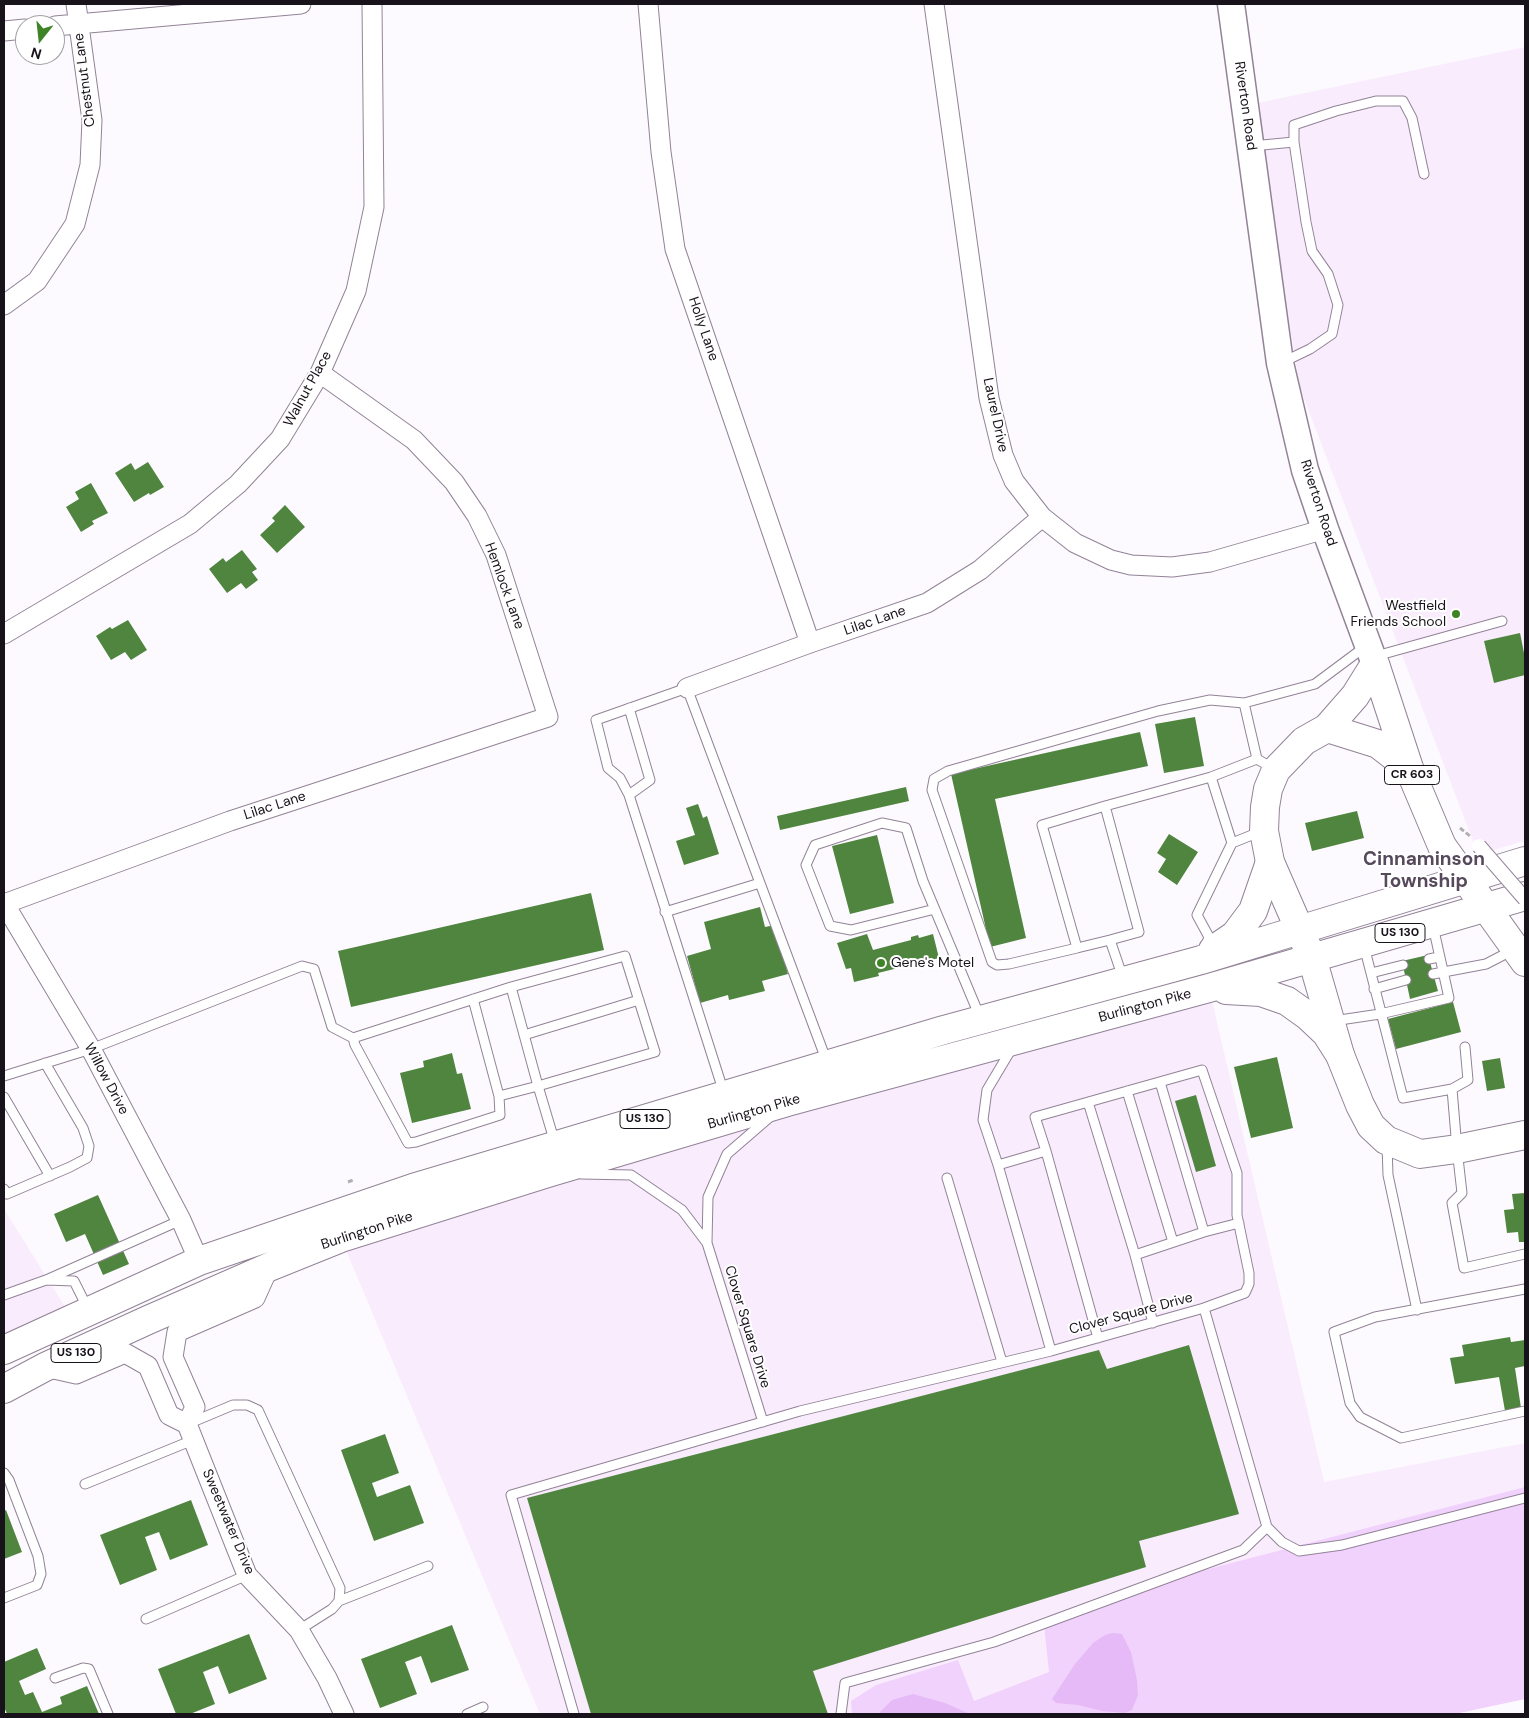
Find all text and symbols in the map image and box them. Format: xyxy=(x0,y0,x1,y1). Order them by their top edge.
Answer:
north arrow xyxy=(15,15,65,65)
street label: Chestnut Lane xyxy=(71,32,99,128)
text: N xyxy=(29,43,44,64)
street label: Riverton Road xyxy=(1230,60,1260,152)
street label: Holly Lane xyxy=(684,295,722,363)
street label: Walnut Place xyxy=(280,348,336,430)
street label: Laurel Drive xyxy=(979,376,1011,454)
street label: Riverton Road xyxy=(1296,458,1340,548)
street label: Hemlock Lane xyxy=(481,540,527,632)
place label: Westfield Friends School xyxy=(1351,598,1446,630)
street label: Lilac Lane xyxy=(842,603,908,639)
marker: Westfield Friends School xyxy=(1450,608,1462,620)
road number: CR 603 xyxy=(1384,766,1440,784)
street label: Lilac Lane xyxy=(242,788,308,824)
district label: Cinnaminson Township xyxy=(1363,849,1485,893)
road number: US 130 xyxy=(1375,924,1425,942)
place label: Gene's Motel xyxy=(891,955,974,971)
marker: Gene's Motel xyxy=(875,957,887,969)
street label: Burlington Pike xyxy=(1097,986,1193,1026)
street label: Willow Drive xyxy=(80,1040,132,1118)
street label: Burlington Pike xyxy=(706,1091,802,1133)
road number: US 130 xyxy=(620,1110,670,1128)
street label: Burlington Pike xyxy=(319,1208,415,1254)
street label: Clover Square Drive xyxy=(720,1264,774,1390)
street label: Clover Square Drive xyxy=(1067,1289,1195,1339)
road number: US 130 xyxy=(51,1344,101,1362)
street label: Sweetwater Drive xyxy=(198,1467,258,1577)

